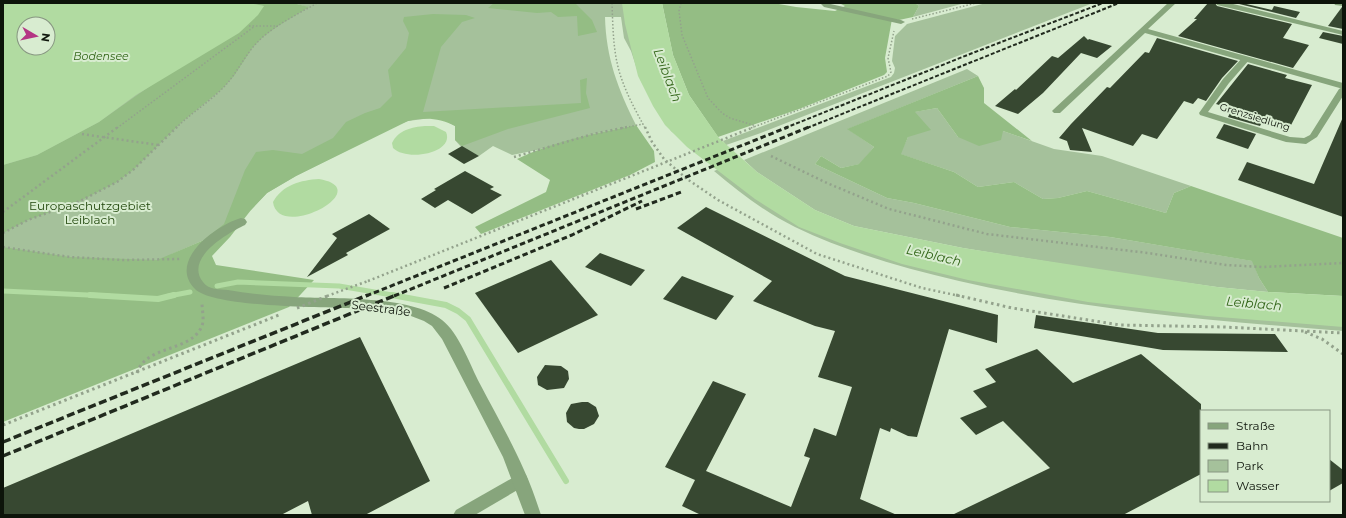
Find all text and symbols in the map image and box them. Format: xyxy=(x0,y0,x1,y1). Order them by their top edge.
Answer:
north arrow xyxy=(16,16,56,56)
text: N xyxy=(38,32,53,43)
water label: Leiblach xyxy=(650,46,686,104)
water label: Bodensee xyxy=(73,49,129,63)
street label: Grenzsiedlung xyxy=(1218,100,1292,134)
park label: Europaschutzgebiet Leiblach xyxy=(29,198,151,227)
water label: Leiblach xyxy=(905,241,963,269)
water label: Leiblach xyxy=(1225,293,1283,313)
street label: Seestraße xyxy=(351,297,411,319)
legend xyxy=(1200,410,1330,502)
text: Straße xyxy=(1236,418,1275,433)
text: Bahn xyxy=(1236,438,1268,453)
text: Park xyxy=(1236,458,1264,473)
text: Wasser xyxy=(1236,478,1280,493)

